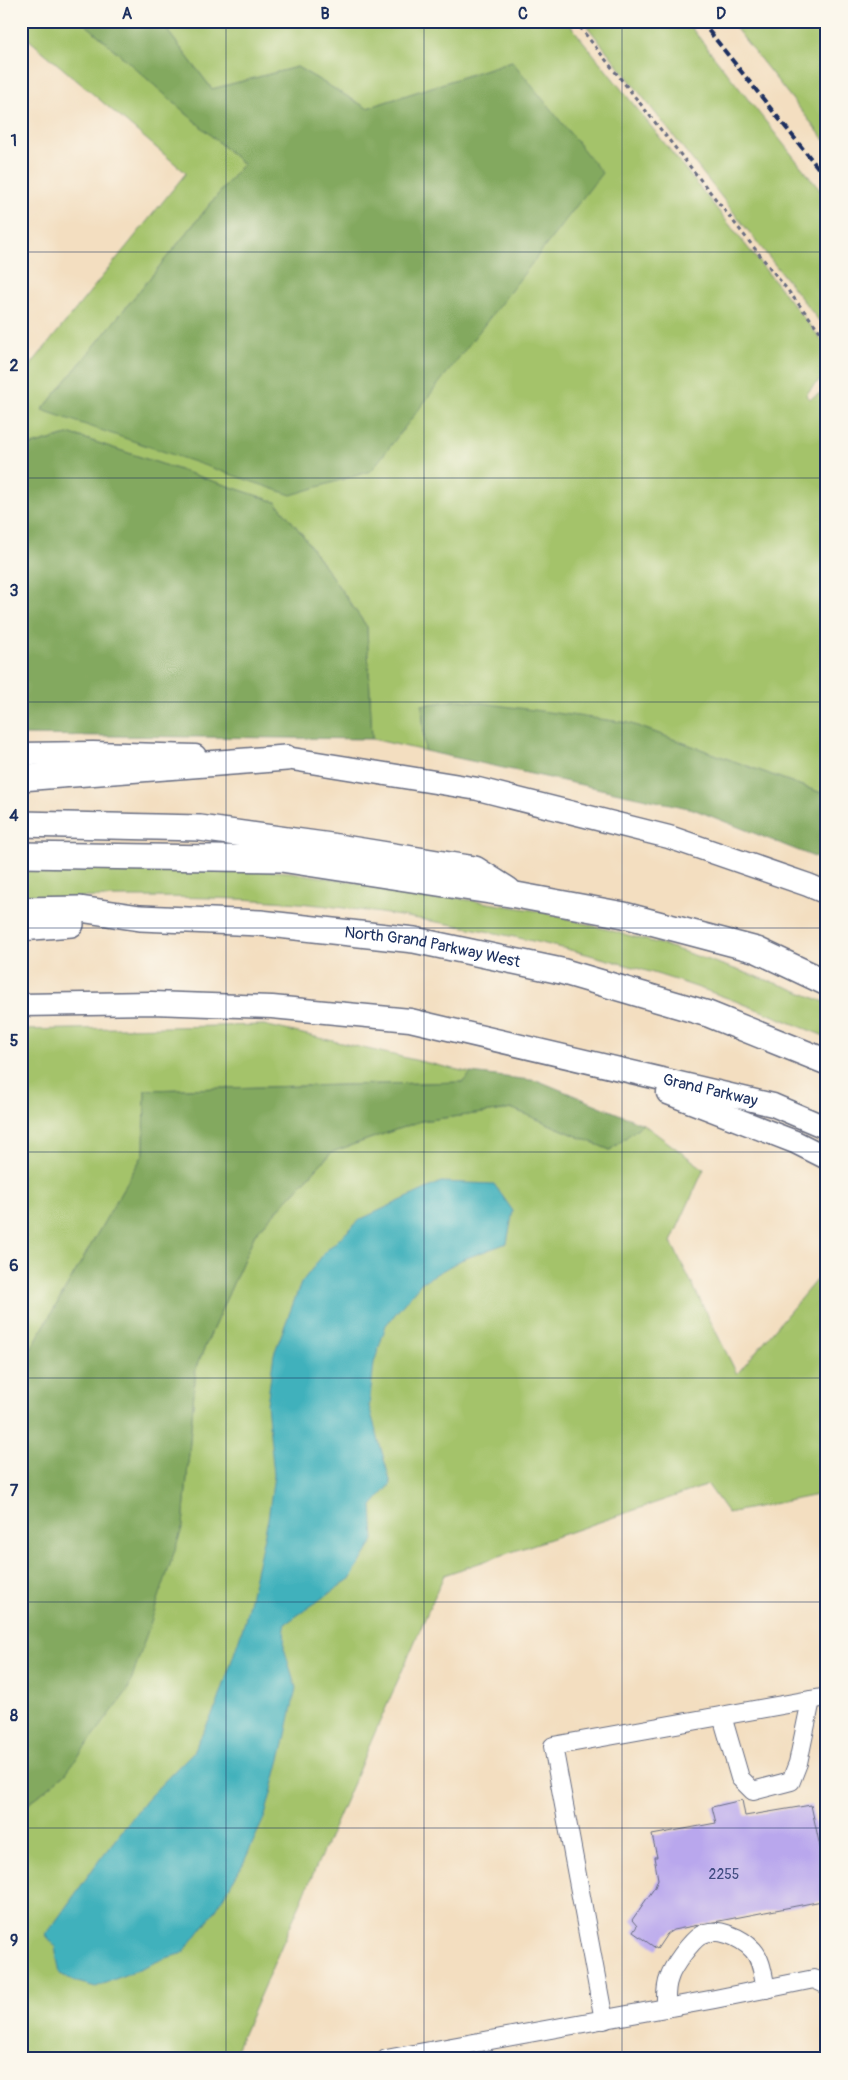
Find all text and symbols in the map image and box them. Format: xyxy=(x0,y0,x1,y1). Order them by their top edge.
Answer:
text: A xyxy=(122,4,133,24)
text: B xyxy=(320,4,330,24)
text: C xyxy=(518,4,528,24)
text: D xyxy=(716,4,726,24)
text: 1 xyxy=(11,131,17,151)
text: 2 xyxy=(10,356,19,376)
text: 3 xyxy=(10,581,19,601)
text: 4 xyxy=(9,806,19,826)
street label: North Grand Parkway West xyxy=(344,922,523,972)
text: 5 xyxy=(10,1031,19,1051)
street label: Grand Parkway xyxy=(661,1070,760,1111)
text: 6 xyxy=(9,1256,19,1276)
text: 7 xyxy=(10,1481,19,1501)
text: 8 xyxy=(10,1706,18,1726)
house number: 2255 xyxy=(709,1866,739,1883)
text: 9 xyxy=(10,1931,18,1951)

